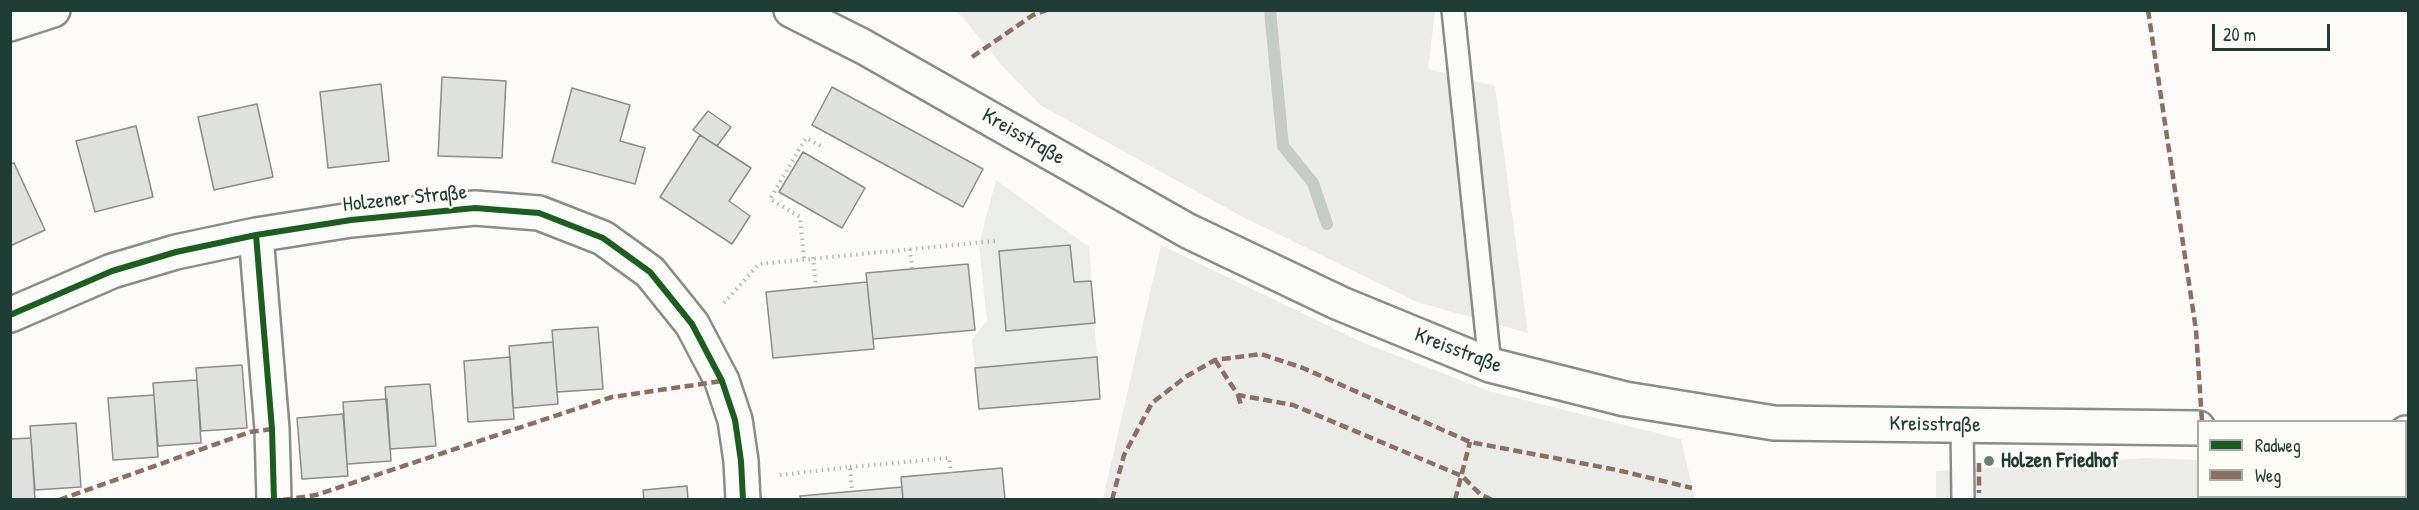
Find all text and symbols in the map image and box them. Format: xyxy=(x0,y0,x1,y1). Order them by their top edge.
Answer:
scale bar xyxy=(2215,12,2334,50)
text: 20 m xyxy=(2223,22,2256,47)
street label: Kreisstraße xyxy=(977,103,1069,171)
street label: Holzener Straße xyxy=(342,180,468,218)
street label: Kreisstraße xyxy=(1411,323,1505,379)
street label: Kreisstraße xyxy=(1889,412,1981,438)
legend xyxy=(2197,420,2407,498)
text: Radweg xyxy=(2255,433,2301,458)
place label: Holzen Friedhof xyxy=(2001,448,2119,474)
marker: Holzen Friedhof xyxy=(1982,454,1996,468)
text: Weg xyxy=(2255,463,2281,488)

